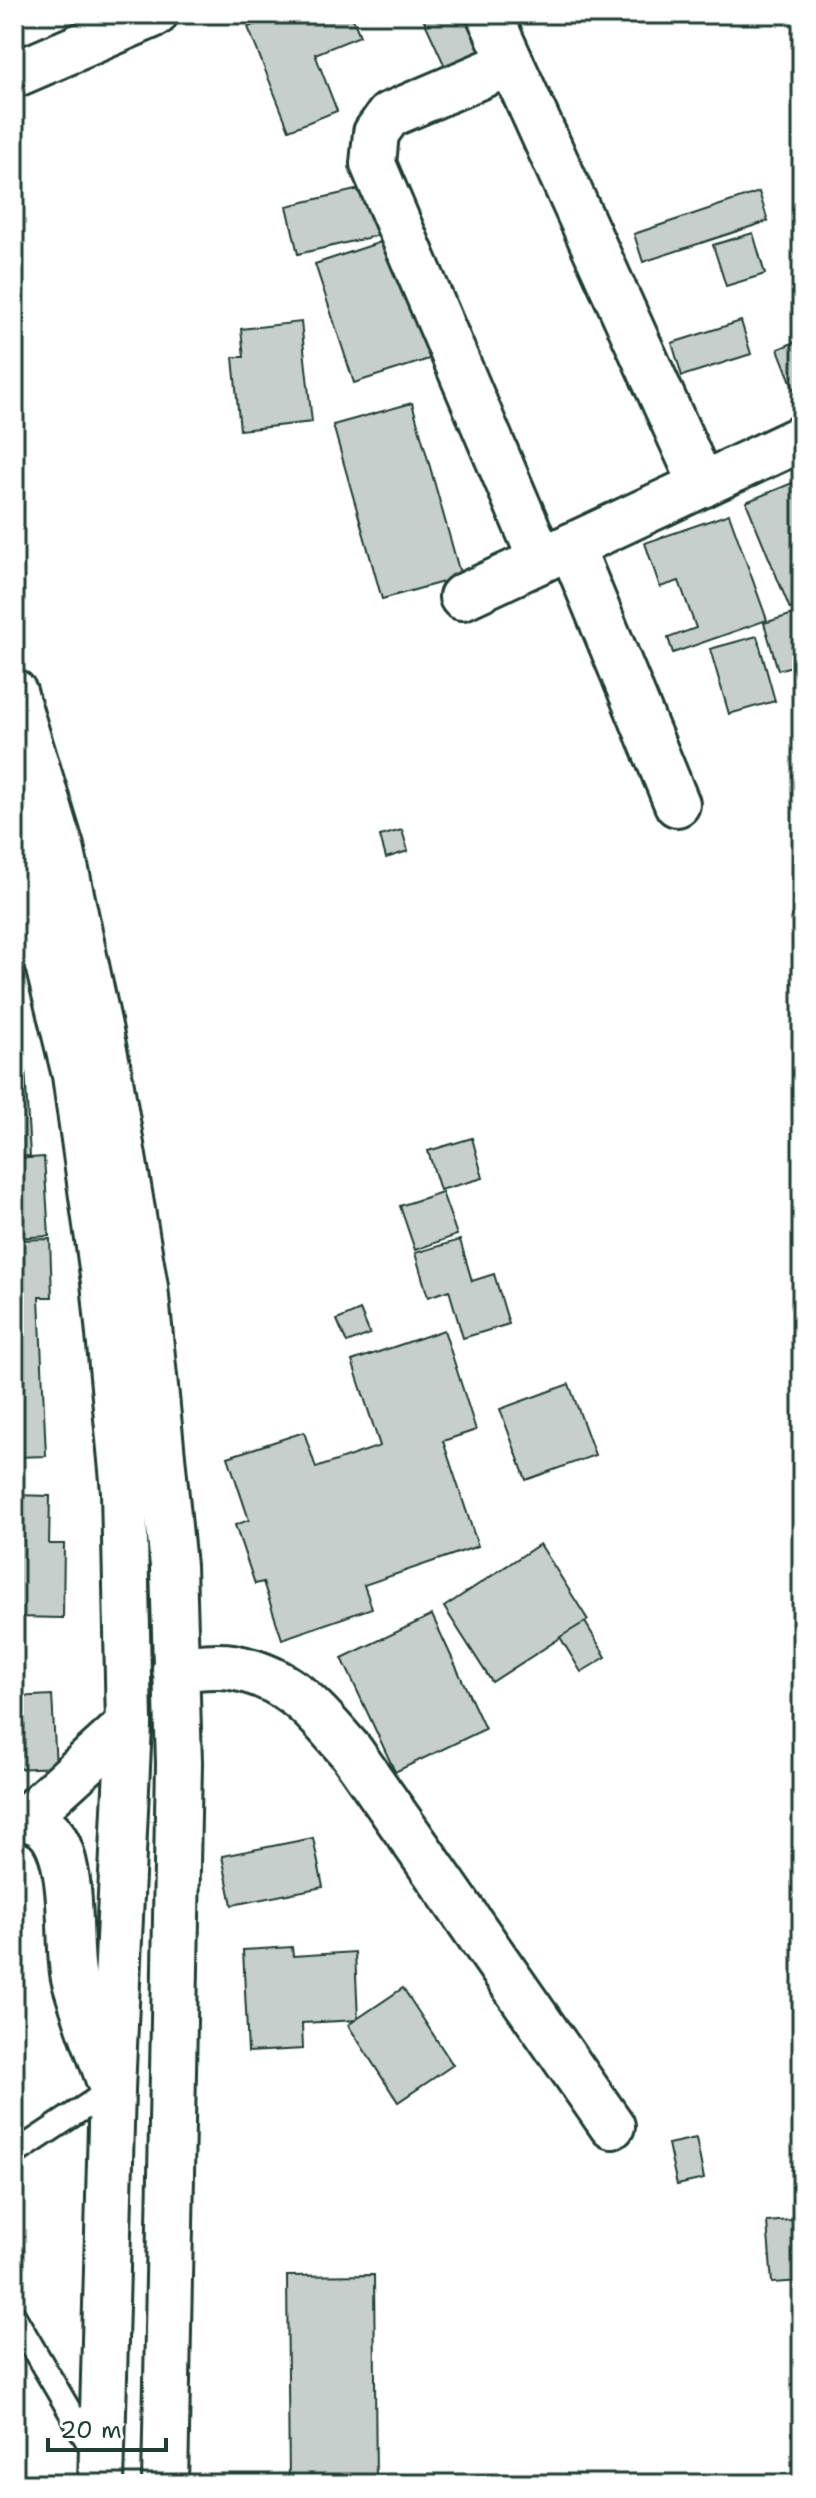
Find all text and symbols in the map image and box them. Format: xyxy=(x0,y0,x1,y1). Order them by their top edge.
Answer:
scale bar xyxy=(48,2402,166,2452)
text: 20 m xyxy=(60,2414,122,2446)

